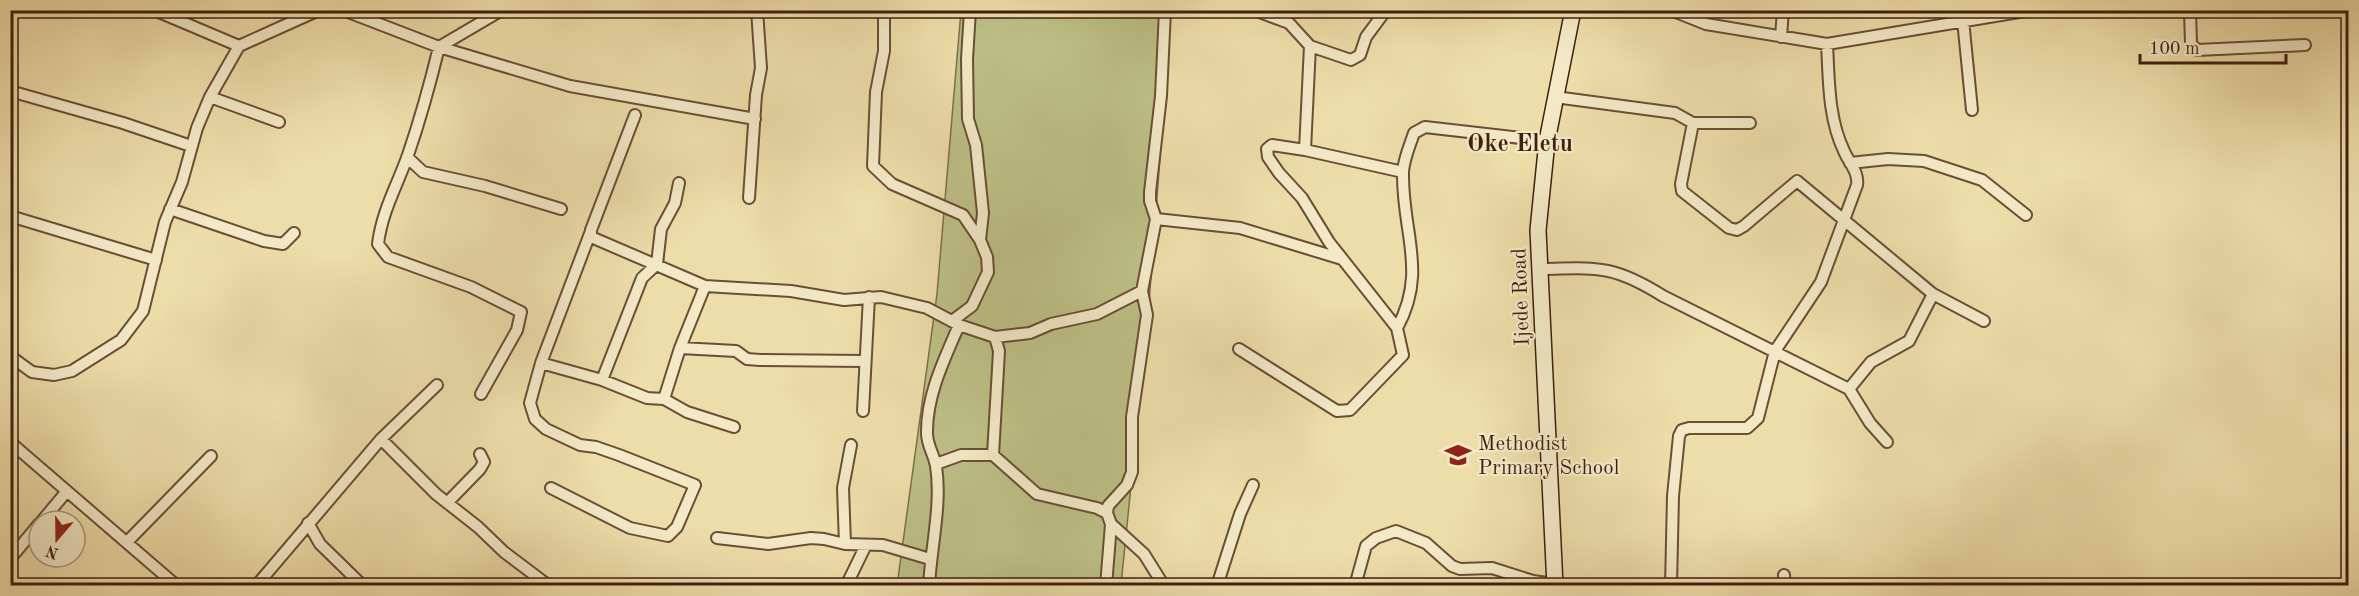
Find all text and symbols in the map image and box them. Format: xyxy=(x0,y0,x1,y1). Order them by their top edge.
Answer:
scale bar xyxy=(2140,27,2286,65)
text: 100 m xyxy=(2149,40,2200,58)
district label: Oke Eletu xyxy=(1467,133,1573,157)
street label: Ijede Road xyxy=(1509,248,1534,346)
place label: Methodist Primary School xyxy=(1478,434,1620,479)
school or university icon: Methodist Primary School xyxy=(1443,440,1473,470)
north arrow xyxy=(27,509,87,569)
text: N xyxy=(43,541,61,561)

